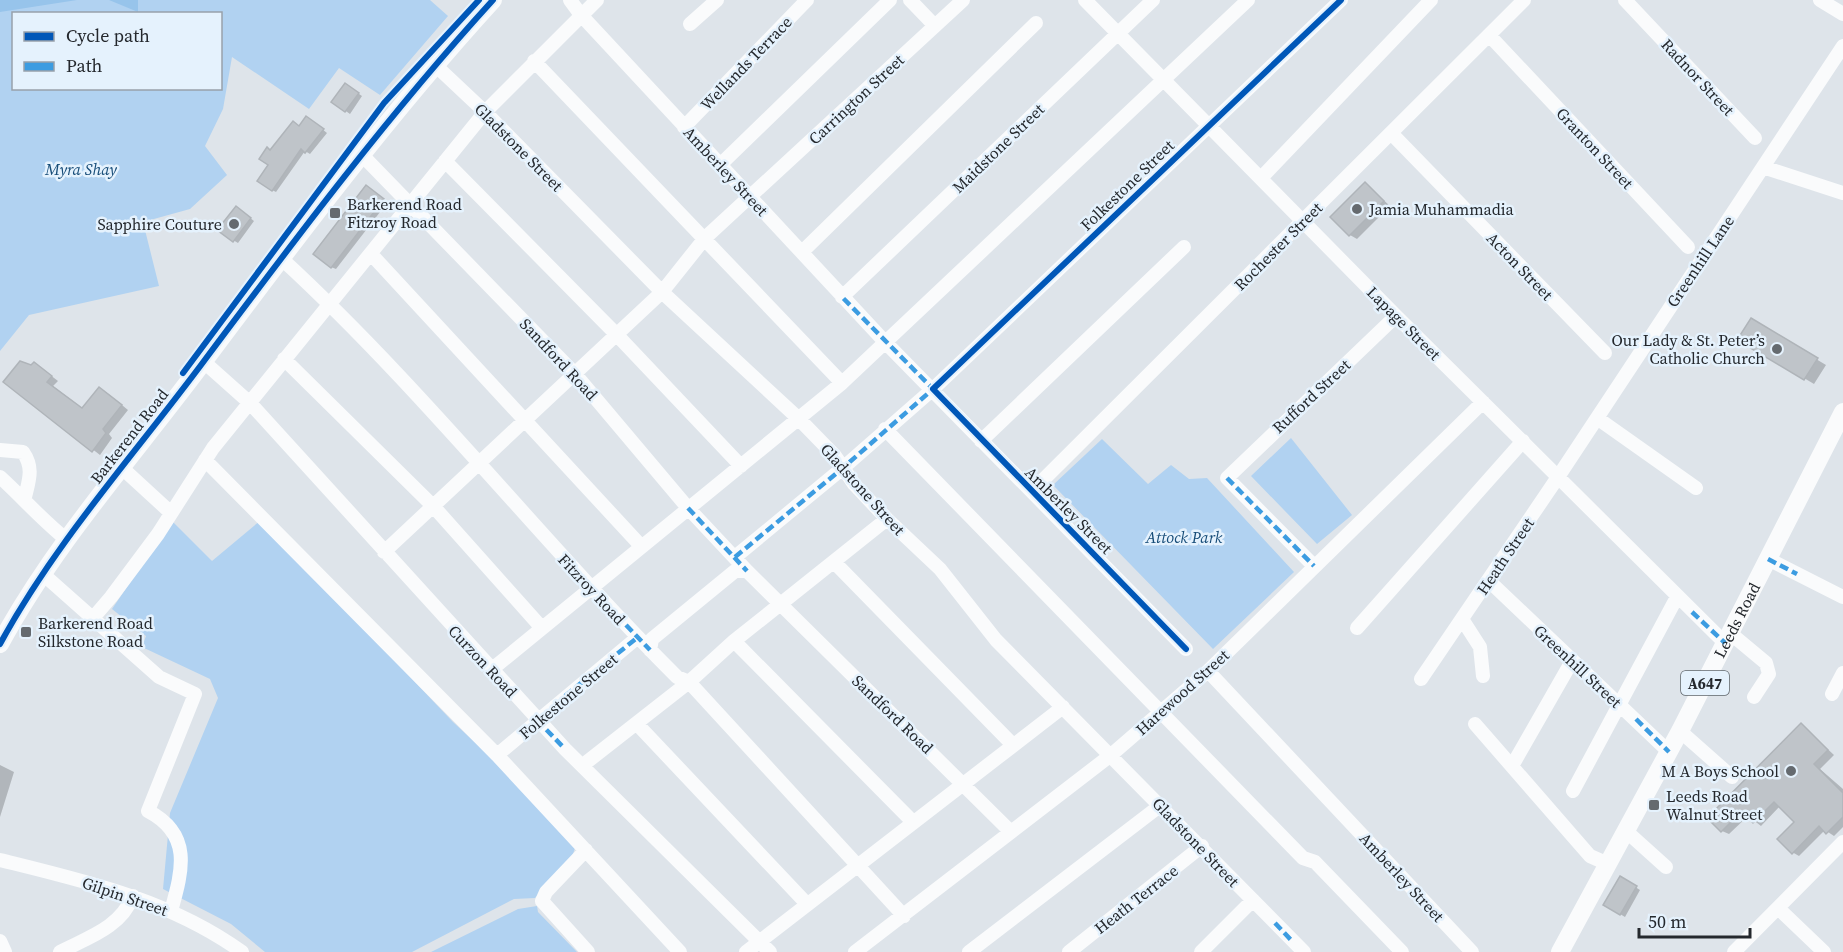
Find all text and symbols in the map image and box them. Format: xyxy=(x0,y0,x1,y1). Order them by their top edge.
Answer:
street label: Wellands Terrace xyxy=(695,11,797,115)
legend xyxy=(12,12,222,90)
text: Cycle path xyxy=(66,23,150,48)
street label: Radnor Street xyxy=(1657,34,1740,121)
street label: Carrington Street xyxy=(803,48,909,149)
text: Path xyxy=(66,53,103,78)
street label: Gladstone Street xyxy=(470,98,569,197)
street label: Maidstone Street xyxy=(947,98,1049,198)
street label: Granton Street xyxy=(1552,102,1639,194)
street label: Amberley Street xyxy=(679,121,774,221)
street label: Folkestone Street xyxy=(1075,134,1179,235)
park label: Myra Shay xyxy=(44,158,117,180)
place label: Barkerend Road Fitzroy Road xyxy=(347,193,462,233)
street label: Rochester Street xyxy=(1229,196,1328,295)
place label: Jamia Muhammadia xyxy=(1368,198,1515,220)
marker: Jamia Muhammadia xyxy=(1350,202,1364,216)
marker: Barkerend Road Fitzroy Road xyxy=(328,206,342,220)
street label: Greenhill Lane xyxy=(1661,211,1739,311)
place label: Sapphire Couture xyxy=(97,213,222,235)
marker: Sapphire Couture xyxy=(227,217,241,231)
street label: Acton Street xyxy=(1482,227,1559,305)
street label: Lapage Street xyxy=(1362,281,1446,365)
street label: Sandford Road xyxy=(515,313,603,405)
place label: Our Lady & St. Peter’s Catholic Church xyxy=(1612,329,1765,369)
marker: Our Lady & St. Peter’s Catholic Church xyxy=(1770,342,1784,356)
street label: Rufford Street xyxy=(1267,354,1355,438)
street label: Barkerend Road xyxy=(85,384,173,488)
street label: Gladstone Street xyxy=(816,438,911,540)
street label: Amberley Street xyxy=(1021,462,1118,559)
street label: Heath Street xyxy=(1471,513,1539,599)
park label: Attock Park xyxy=(1145,526,1223,548)
street label: Fitzroy Road xyxy=(553,549,631,629)
street label: Leeds Road xyxy=(1708,579,1765,662)
place label: Barkerend Road Silkstone Road xyxy=(38,612,153,652)
street label: Curzon Road xyxy=(444,620,522,702)
street label: Greenhill Street xyxy=(1529,620,1627,713)
marker: Barkerend Road Silkstone Road xyxy=(19,625,33,639)
street label: Harewood Street xyxy=(1131,644,1234,740)
street label: Folkestone Street xyxy=(514,648,623,744)
street label: Sandford Road xyxy=(848,670,938,758)
road number: A647 xyxy=(1681,671,1729,695)
place label: M A Boys School xyxy=(1661,760,1779,782)
marker: M A Boys School xyxy=(1784,764,1798,778)
place label: Leeds Road Walnut Street xyxy=(1666,785,1763,825)
street label: Gladstone Street xyxy=(1148,792,1245,892)
marker: Leeds Road Walnut Street xyxy=(1647,798,1661,812)
street label: Amberley Street xyxy=(1355,827,1450,927)
street label: Heath Terrace xyxy=(1089,859,1183,939)
street label: Gilpin Street xyxy=(79,871,171,921)
scale bar xyxy=(1639,901,1750,939)
text: 50 m xyxy=(1648,909,1686,934)

